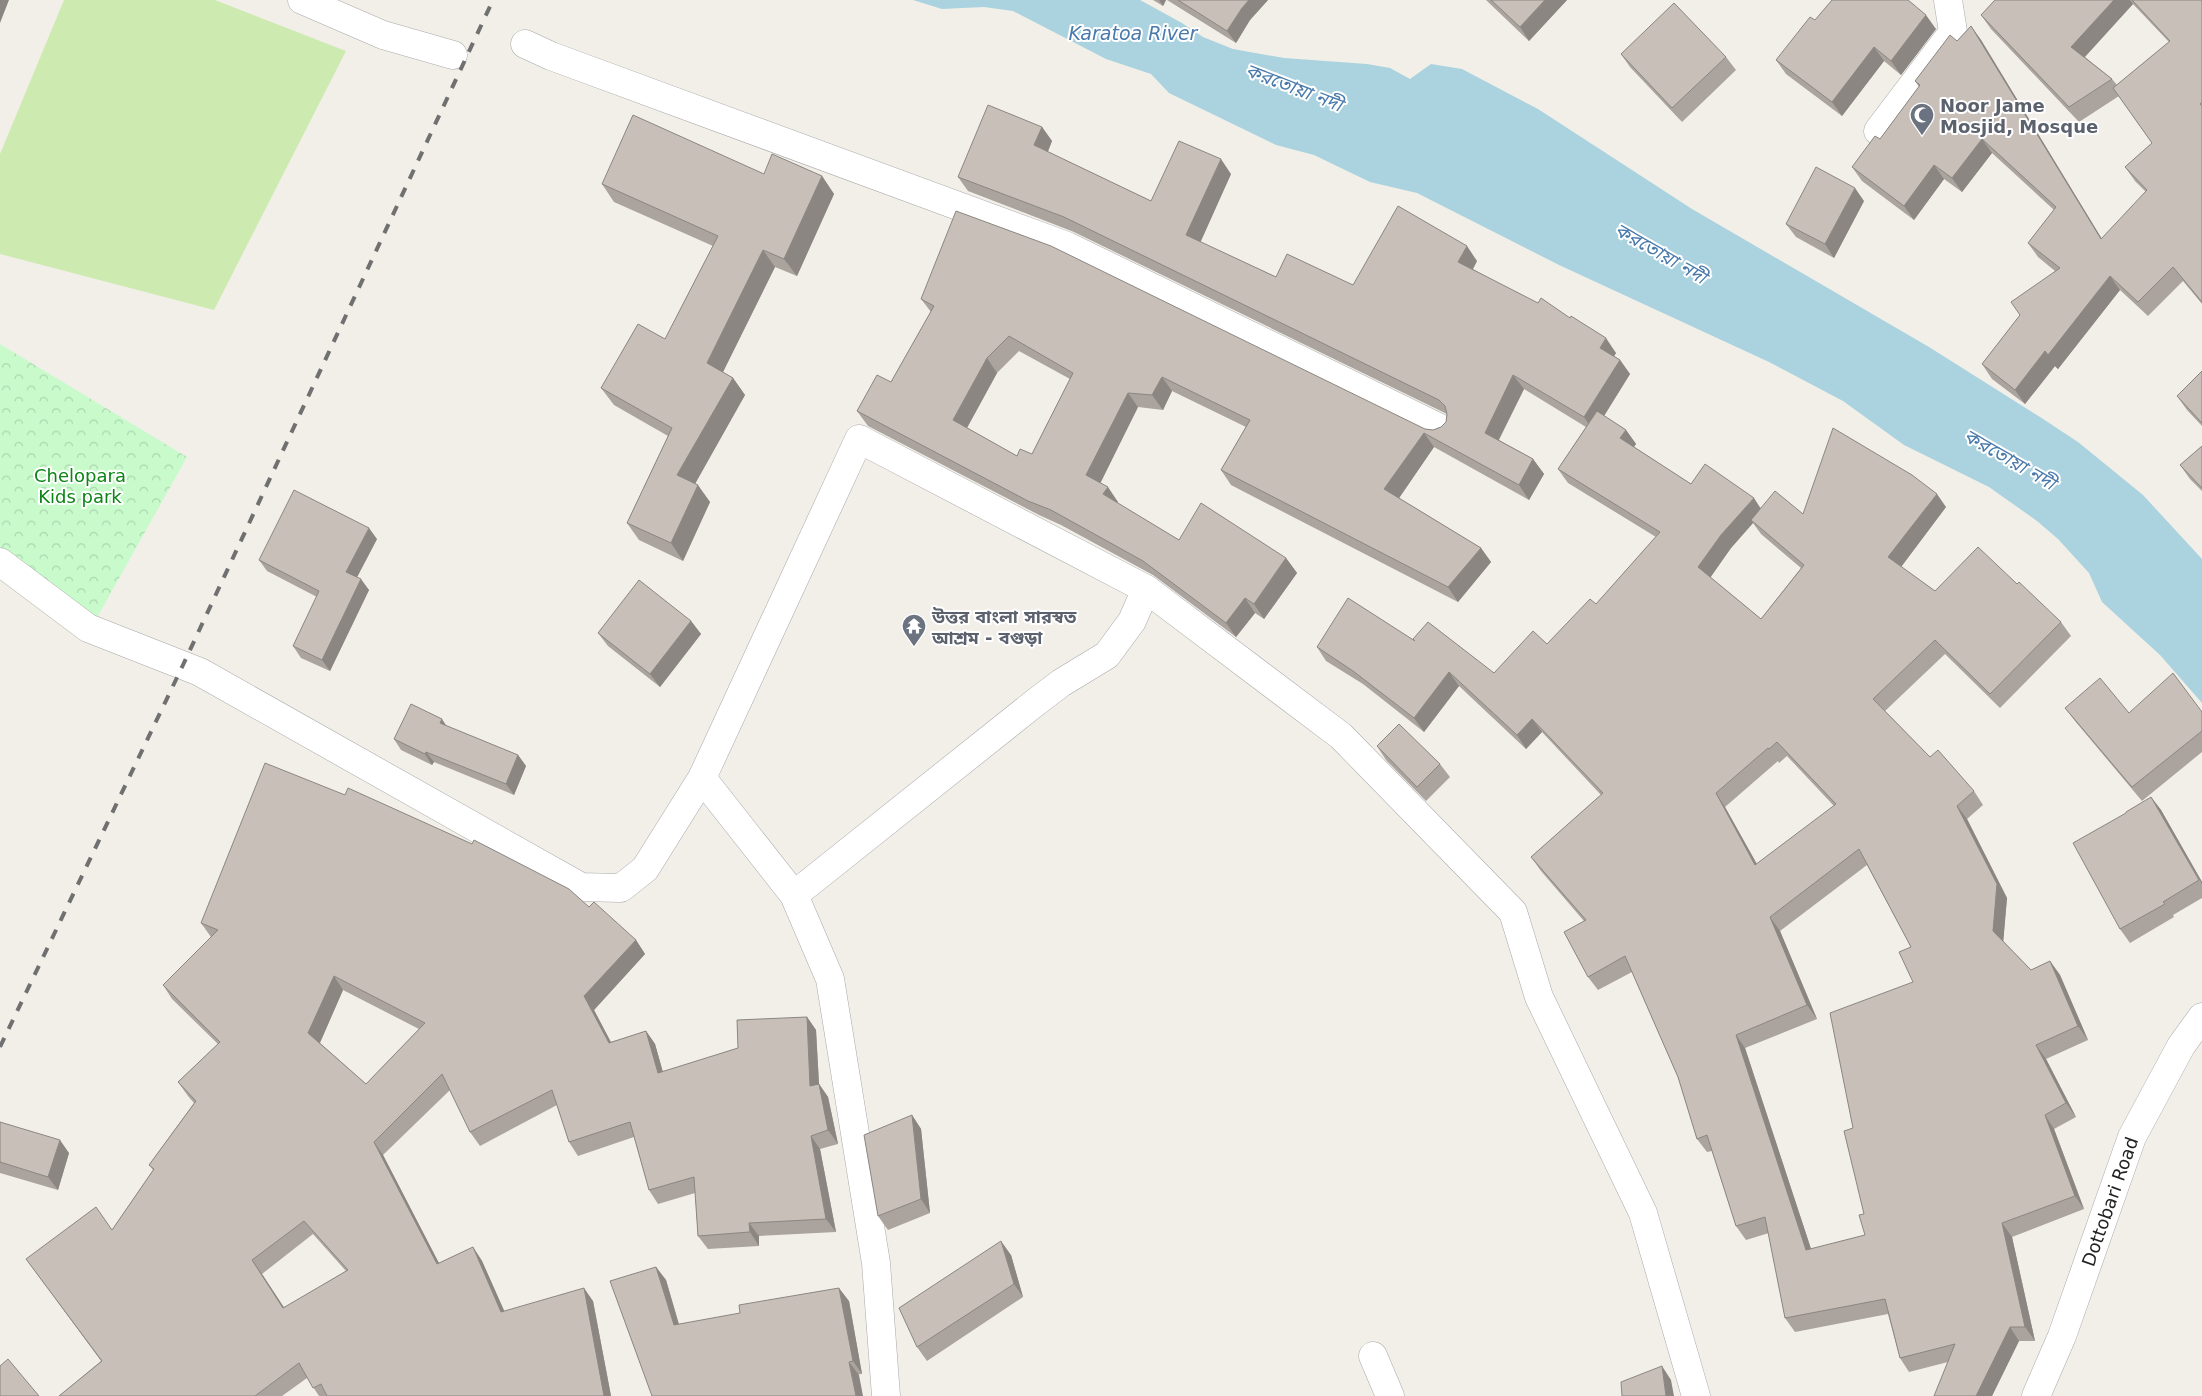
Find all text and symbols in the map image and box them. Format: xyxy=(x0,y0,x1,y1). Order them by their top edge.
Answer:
water label: Karatoa River xyxy=(1069,22,1199,44)
water label: করতোয়া নদী xyxy=(1242,58,1349,117)
place label: Noor Jame Mosjid, Mosque xyxy=(1940,95,2098,137)
mosque icon: Noor Jame Mosjid, Mosque xyxy=(1909,102,1935,136)
water label: করতোয়া নদী xyxy=(1611,218,1714,290)
water label: করতোয়া নদী xyxy=(1960,424,2063,496)
park label: Chelopara Kids park xyxy=(34,465,126,507)
place label: উত্তর বাংলা সারস্বত আশ্রম - বগুড়া xyxy=(931,606,1077,648)
temple icon: উত্তর বাংলা সারস্বত আশ্রম - বগুড়া xyxy=(901,613,927,647)
street label: Dottobari Road xyxy=(2077,1134,2142,1269)

